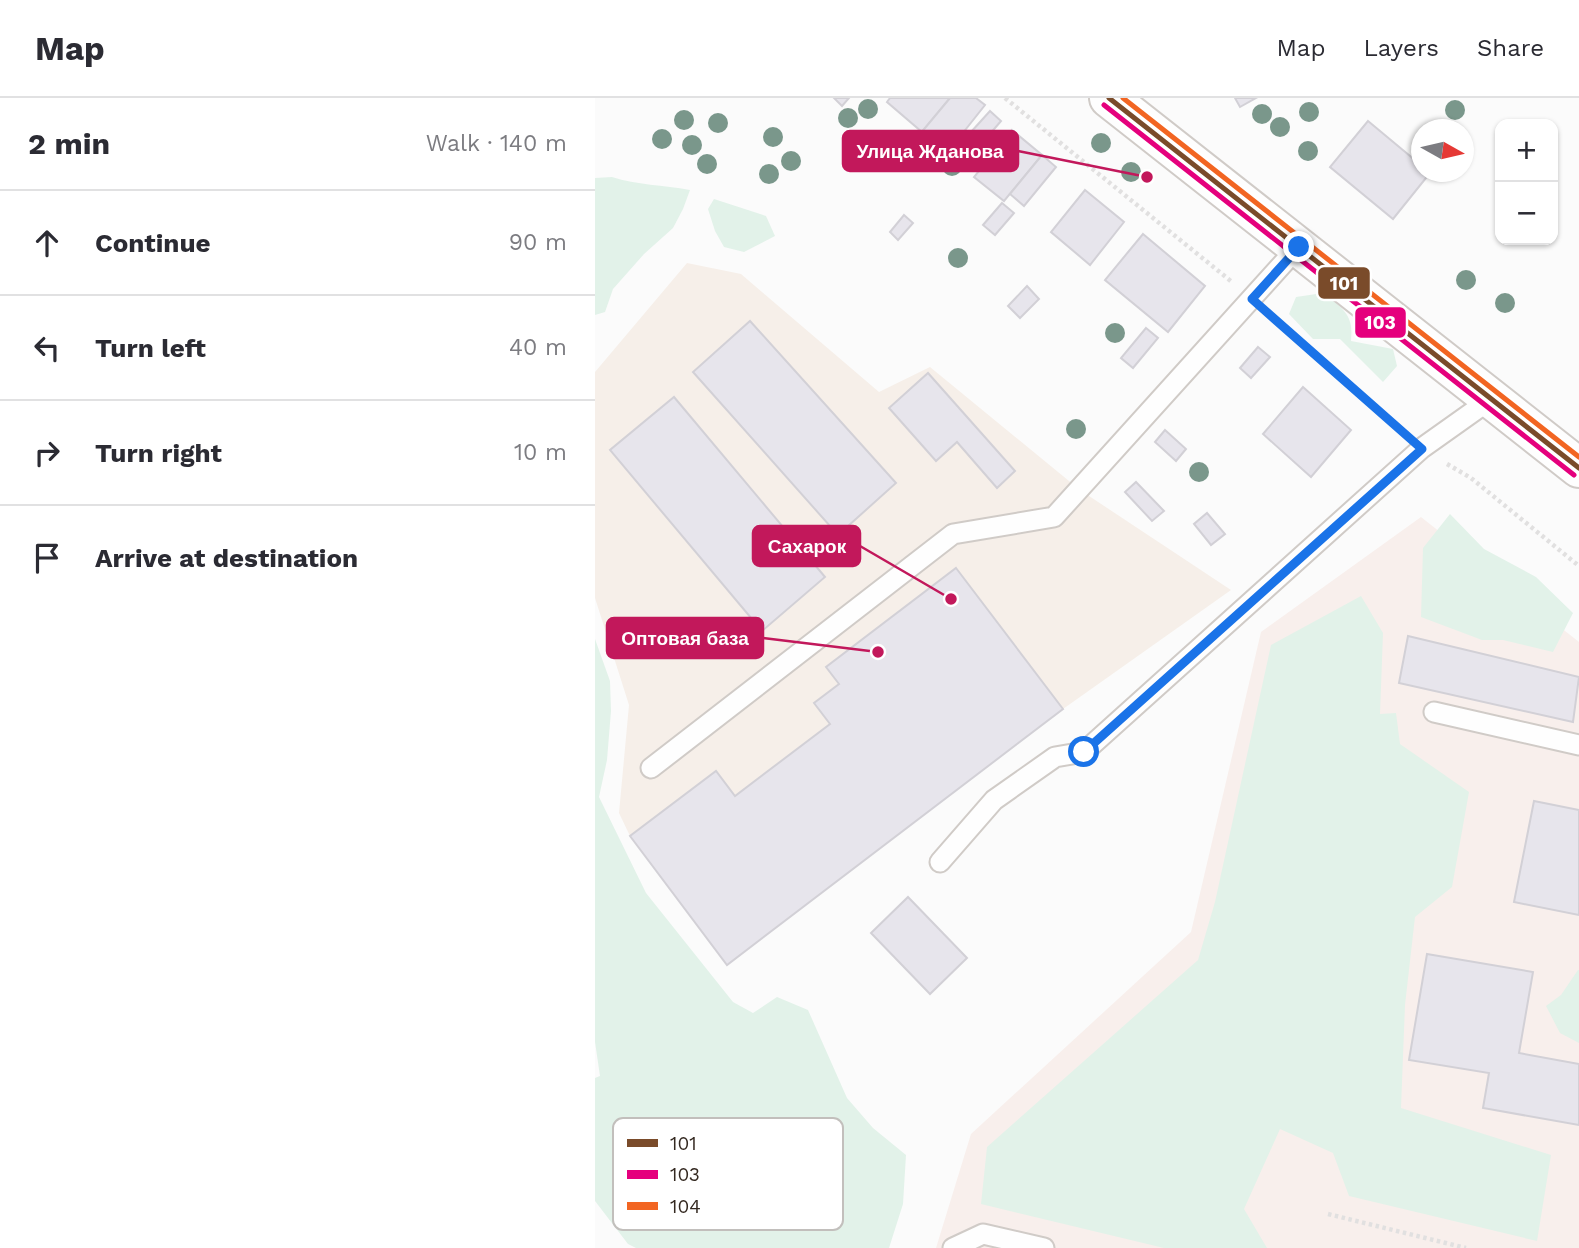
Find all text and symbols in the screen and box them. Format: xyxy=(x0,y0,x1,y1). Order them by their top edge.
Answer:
text: Map xyxy=(35,29,105,68)
text: Map xyxy=(1277,34,1325,62)
text: Layers xyxy=(1363,34,1439,62)
text: Share xyxy=(1477,34,1544,62)
north arrow xyxy=(1411,119,1474,182)
map controls xyxy=(1495,119,1558,245)
button: + xyxy=(1495,119,1558,182)
text: 2 min xyxy=(28,126,110,161)
text: Walk · 140 m xyxy=(426,130,567,157)
callout: Улица Жданова xyxy=(843,131,1018,171)
text: Улица Жданова xyxy=(856,140,1004,163)
button: − xyxy=(1495,182,1558,245)
icon: ahead xyxy=(28,224,66,262)
text: Continue xyxy=(95,228,211,258)
text: 90 m xyxy=(509,229,567,256)
route end xyxy=(1283,231,1314,262)
line badge: 101 xyxy=(1317,266,1371,300)
text: 101 xyxy=(1330,272,1358,295)
line badge: 103 xyxy=(1354,306,1407,339)
text: 103 xyxy=(1364,311,1396,334)
icon: left xyxy=(28,329,66,367)
text: Turn left xyxy=(95,333,206,363)
text: 40 m xyxy=(509,334,567,361)
icon: right xyxy=(28,434,66,472)
text: Turn right xyxy=(95,438,222,468)
text: 10 m xyxy=(514,439,567,466)
callout: Сахарок xyxy=(753,526,860,566)
text: Сахарок xyxy=(768,535,847,558)
icon: arrive xyxy=(28,539,66,577)
text: Arrive at destination xyxy=(95,543,358,573)
callout: Оптовая база xyxy=(607,618,763,658)
text: Оптовая база xyxy=(621,627,749,650)
route start xyxy=(1068,736,1099,767)
legend xyxy=(613,1118,843,1230)
text: 101 xyxy=(670,1132,697,1155)
text: 103 xyxy=(670,1163,700,1186)
text: 104 xyxy=(670,1195,701,1218)

